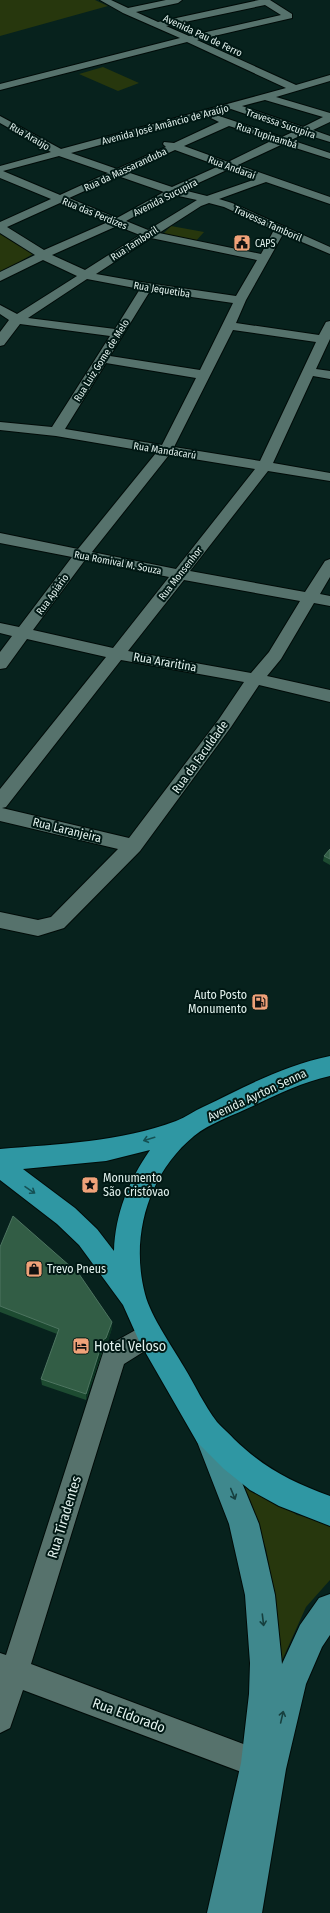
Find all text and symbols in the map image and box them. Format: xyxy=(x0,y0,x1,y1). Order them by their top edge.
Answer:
street label: Avenida Pau de Ferro xyxy=(161,12,244,59)
street label: Avenida José Amâncio de Araújo xyxy=(100,101,230,148)
street label: Travessa Sucupira xyxy=(244,106,317,141)
street label: Rua Araújo xyxy=(7,120,52,153)
street label: Rua Tupinambá xyxy=(235,120,299,151)
street label: Rua da Massaranduba xyxy=(82,145,169,194)
street label: Rua Andaraí xyxy=(206,153,258,182)
street label: Avenida Sucupira xyxy=(131,176,200,219)
street label: Rua das Perdizes xyxy=(60,195,129,232)
street label: Travessa Tamboril xyxy=(232,204,304,244)
street label: Rua Tamboril xyxy=(109,224,161,264)
public building icon: CAPS xyxy=(232,233,252,253)
place label: CAPS xyxy=(255,238,275,250)
street label: Rua Jequetiba xyxy=(133,280,191,300)
street label: Rua Luiz Gome de Melo xyxy=(72,317,132,404)
street label: Rua Mandacarú xyxy=(133,439,197,462)
street label: Rua Monsenhor xyxy=(156,544,206,603)
street label: Rua Romival M. Souza xyxy=(73,549,163,577)
street label: Rua Apiário xyxy=(34,572,72,617)
street label: Rua Araritina xyxy=(132,650,198,674)
street label: Rua da Faculdade xyxy=(169,718,231,796)
street label: Rua Laranjeira xyxy=(31,815,103,845)
place label: Auto Posto Monumento xyxy=(188,988,247,1016)
fuel station icon: Auto Posto Monumento xyxy=(250,992,270,1012)
street label: Avenida Ayrton Senna xyxy=(205,1066,309,1124)
one-way arrow xyxy=(143,1136,156,1143)
place label: Monumento São Cristóvao xyxy=(103,1171,170,1199)
place icon: Monumento São Cristóvao xyxy=(80,1175,100,1195)
one-way arrow xyxy=(24,1186,35,1194)
shop icon: Trevo Pneus xyxy=(24,1259,44,1279)
place label: Trevo Pneus xyxy=(47,1262,106,1276)
hotel icon: Hotel Veloso xyxy=(71,1336,91,1356)
place label: Hotel Veloso xyxy=(94,1338,166,1355)
street label: Rua Tiradentes xyxy=(44,1474,85,1561)
one-way arrow xyxy=(230,1487,238,1499)
one-way arrow xyxy=(259,1613,266,1626)
street label: Rua Eldorado xyxy=(90,1694,168,1736)
one-way arrow xyxy=(278,1711,286,1724)

